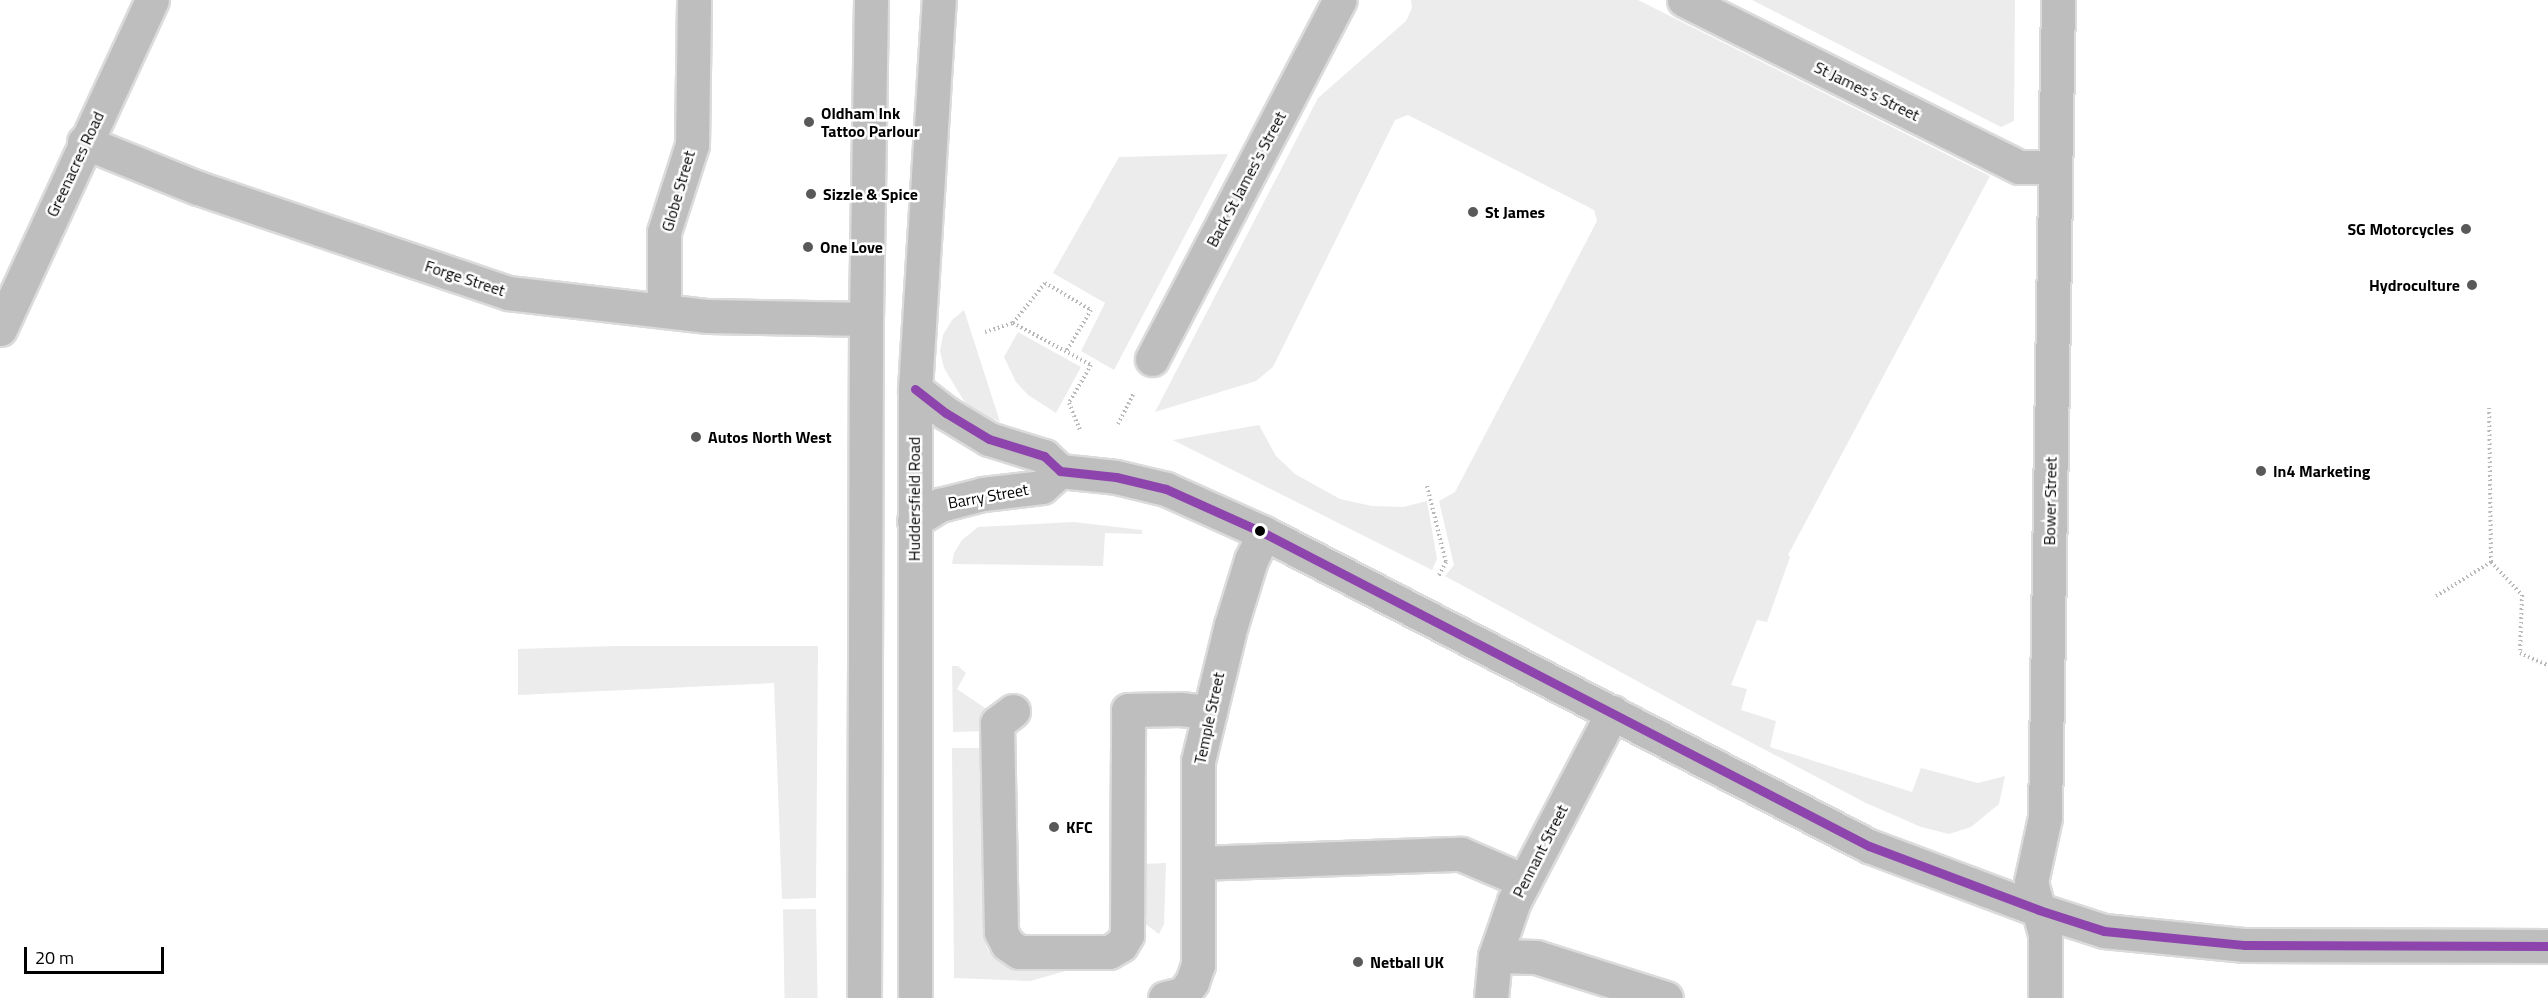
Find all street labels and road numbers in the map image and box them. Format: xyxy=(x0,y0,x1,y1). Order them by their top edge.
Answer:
street label: St James's Street xyxy=(1811,57,1923,125)
street label: Greenacres Road xyxy=(42,108,108,220)
street label: Back St James's Street xyxy=(1202,108,1290,250)
street label: Globe Street xyxy=(657,148,699,234)
street label: Forge Street xyxy=(423,256,507,300)
street label: Huddersfield Road xyxy=(904,437,924,561)
street label: Bower Street xyxy=(2040,456,2060,546)
street label: Barry Street xyxy=(946,479,1030,513)
street label: Temple Street xyxy=(1190,670,1228,766)
street label: Pennant Street xyxy=(1508,801,1572,901)

